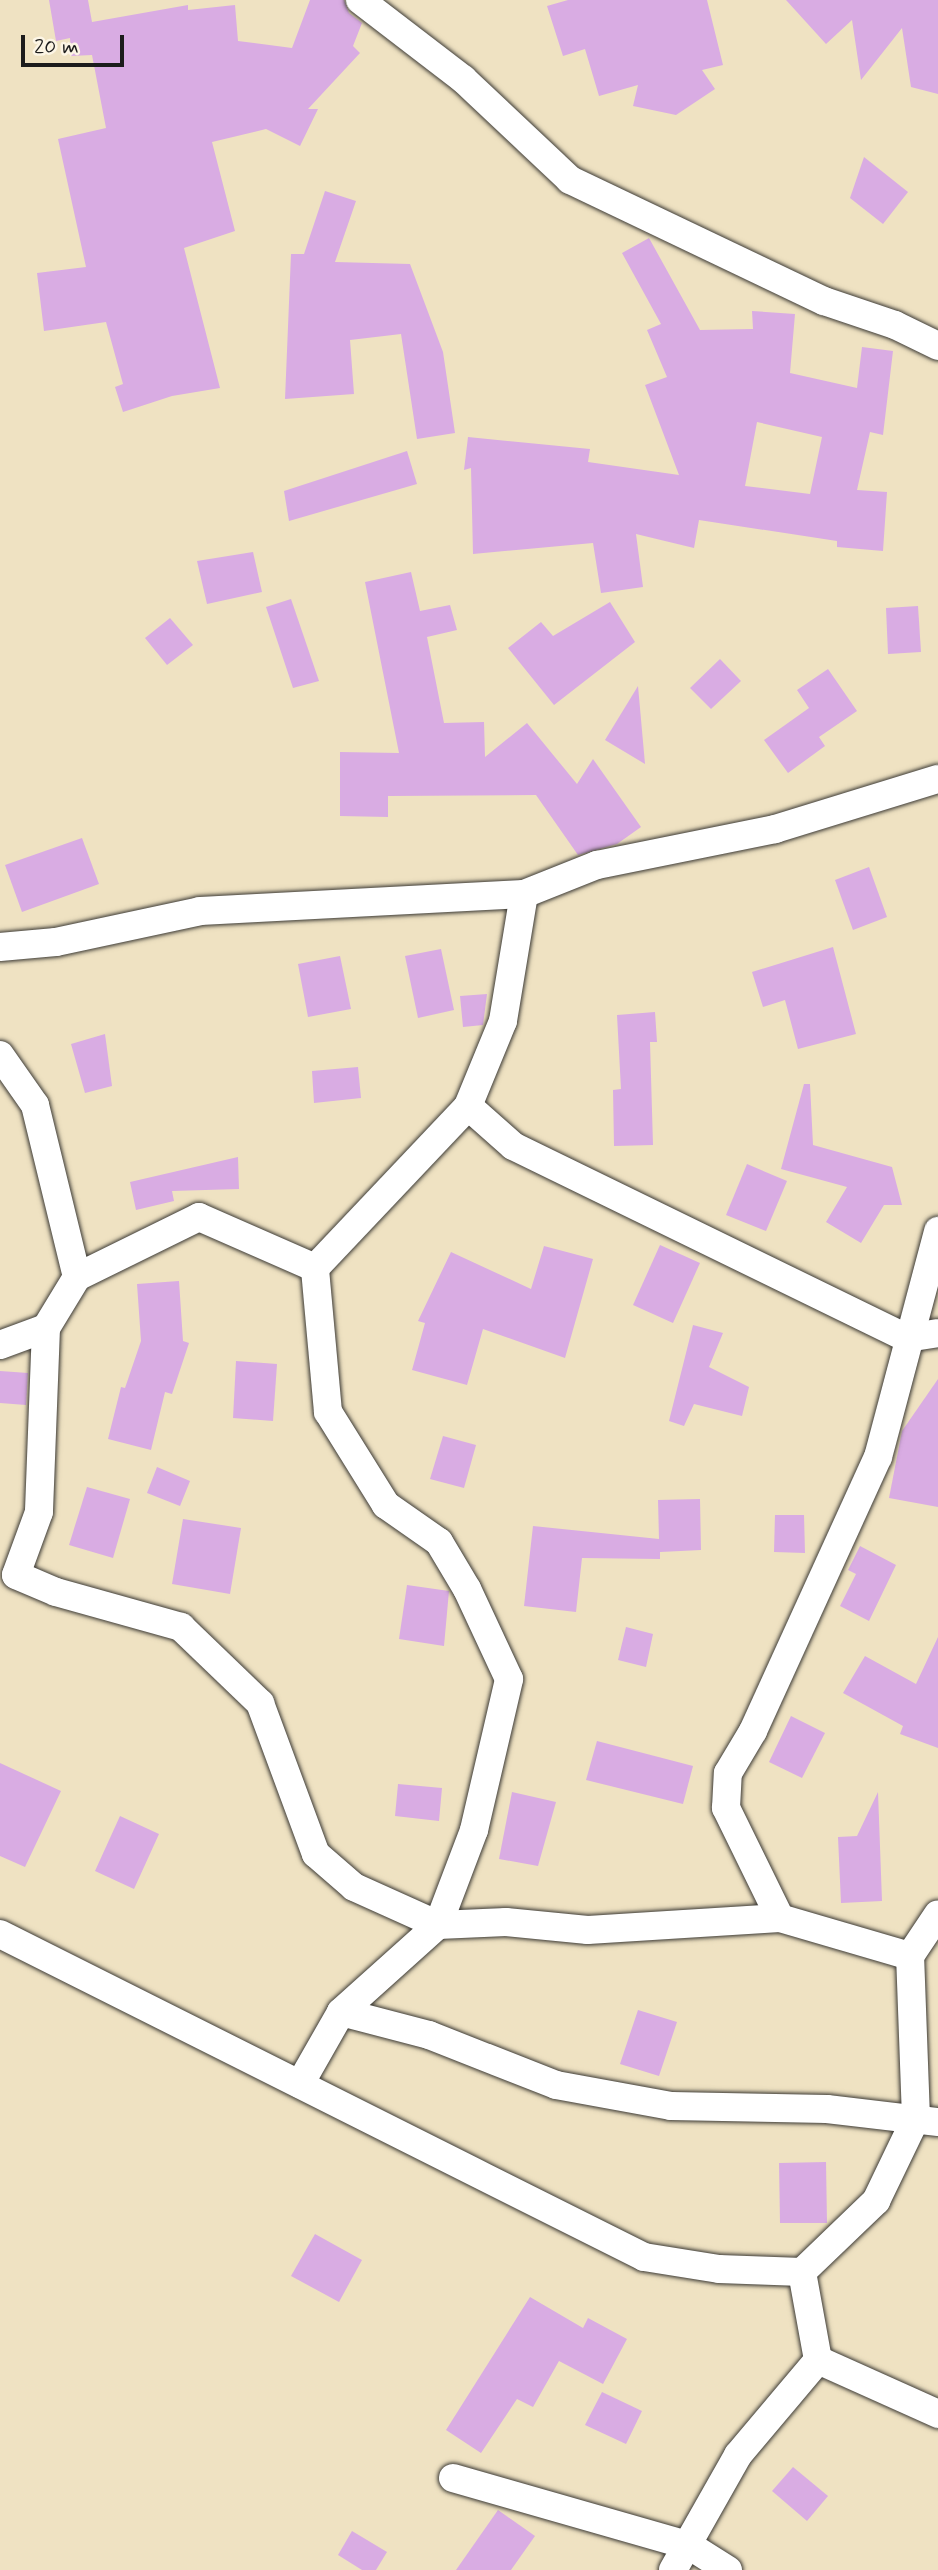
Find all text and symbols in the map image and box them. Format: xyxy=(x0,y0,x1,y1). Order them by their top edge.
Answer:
scale bar xyxy=(24,21,128,65)
text: 20 m xyxy=(34,33,79,61)

